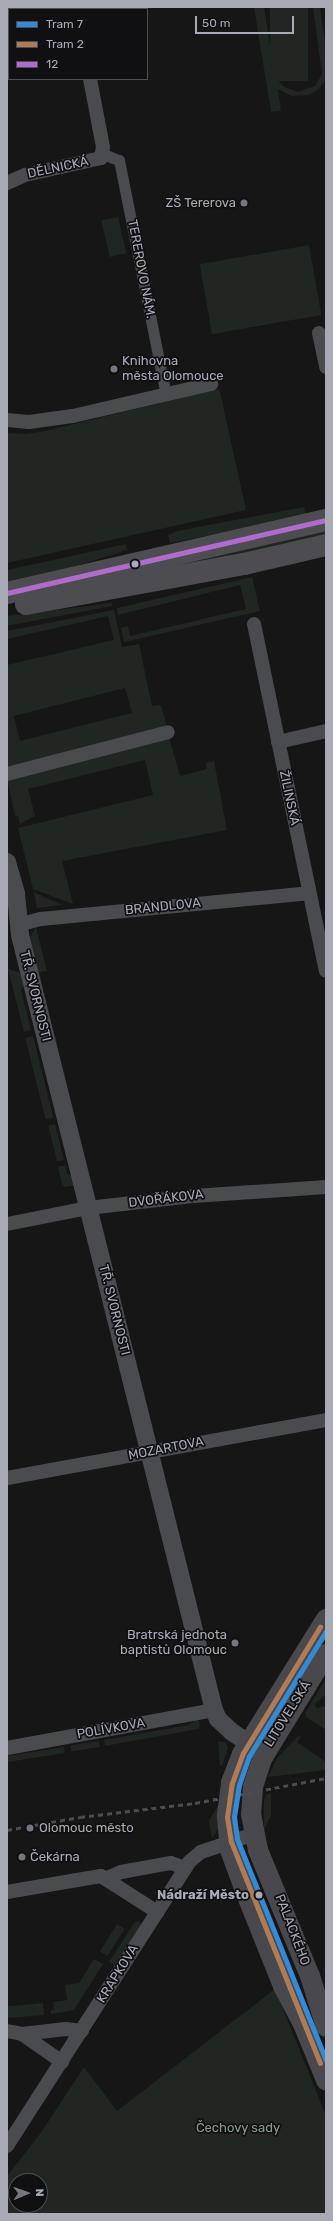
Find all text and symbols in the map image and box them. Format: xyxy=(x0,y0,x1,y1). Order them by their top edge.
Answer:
legend xyxy=(8,8,148,80)
scale bar xyxy=(197,8,296,34)
text: 50 m xyxy=(202,16,230,30)
text: Tram 7 xyxy=(46,17,83,31)
text: Tram 2 xyxy=(46,37,84,51)
text: 12 xyxy=(46,57,58,71)
street label: DĚLNICKÁ xyxy=(26,154,90,182)
place label: ZŠ Tererova xyxy=(165,195,236,211)
marker: ZŠ Tererova xyxy=(239,198,249,208)
street label: TEREROVO NÁM. xyxy=(124,218,158,320)
place label: Knihovna města Olomouce xyxy=(122,354,224,385)
marker: Knihovna města Olomouce xyxy=(109,364,119,374)
unlabelled marker xyxy=(130,559,140,569)
street label: ŽILINSKÁ xyxy=(276,769,302,827)
street label: BRANDLOVA xyxy=(124,895,202,919)
street label: TŘ. SVORNOSTI xyxy=(16,949,54,1043)
street label: DVOŘÁKOVA xyxy=(128,1187,204,1211)
street label: TŘ. SVORNOSTI xyxy=(95,1263,133,1357)
street label: MOZARTOVA xyxy=(127,1434,205,1464)
place label: Bratrská jednota baptistů Olomouc xyxy=(120,1628,227,1659)
marker: Bratrská jednota baptistů Olomouc xyxy=(230,1638,240,1648)
street label: LITOVELSKÁ xyxy=(261,1678,315,1750)
street label: POLÍVKOVA xyxy=(76,1715,146,1743)
place label: Olomouc město xyxy=(39,1820,134,1836)
marker: Olomouc město xyxy=(24,1822,36,1834)
place label: Čekárna xyxy=(30,1849,80,1865)
marker: Čekárna xyxy=(17,1852,27,1862)
place label: Nádraží Město xyxy=(157,1887,249,1903)
marker: Nádraží Město xyxy=(252,1888,266,1902)
street label: PALACKÉHO xyxy=(271,1892,313,1968)
street label: KRAPKOVA xyxy=(94,1942,142,2006)
park label: Čechovy sady xyxy=(196,2120,280,2136)
north arrow xyxy=(8,2173,48,2213)
text: N xyxy=(33,2188,46,2197)

